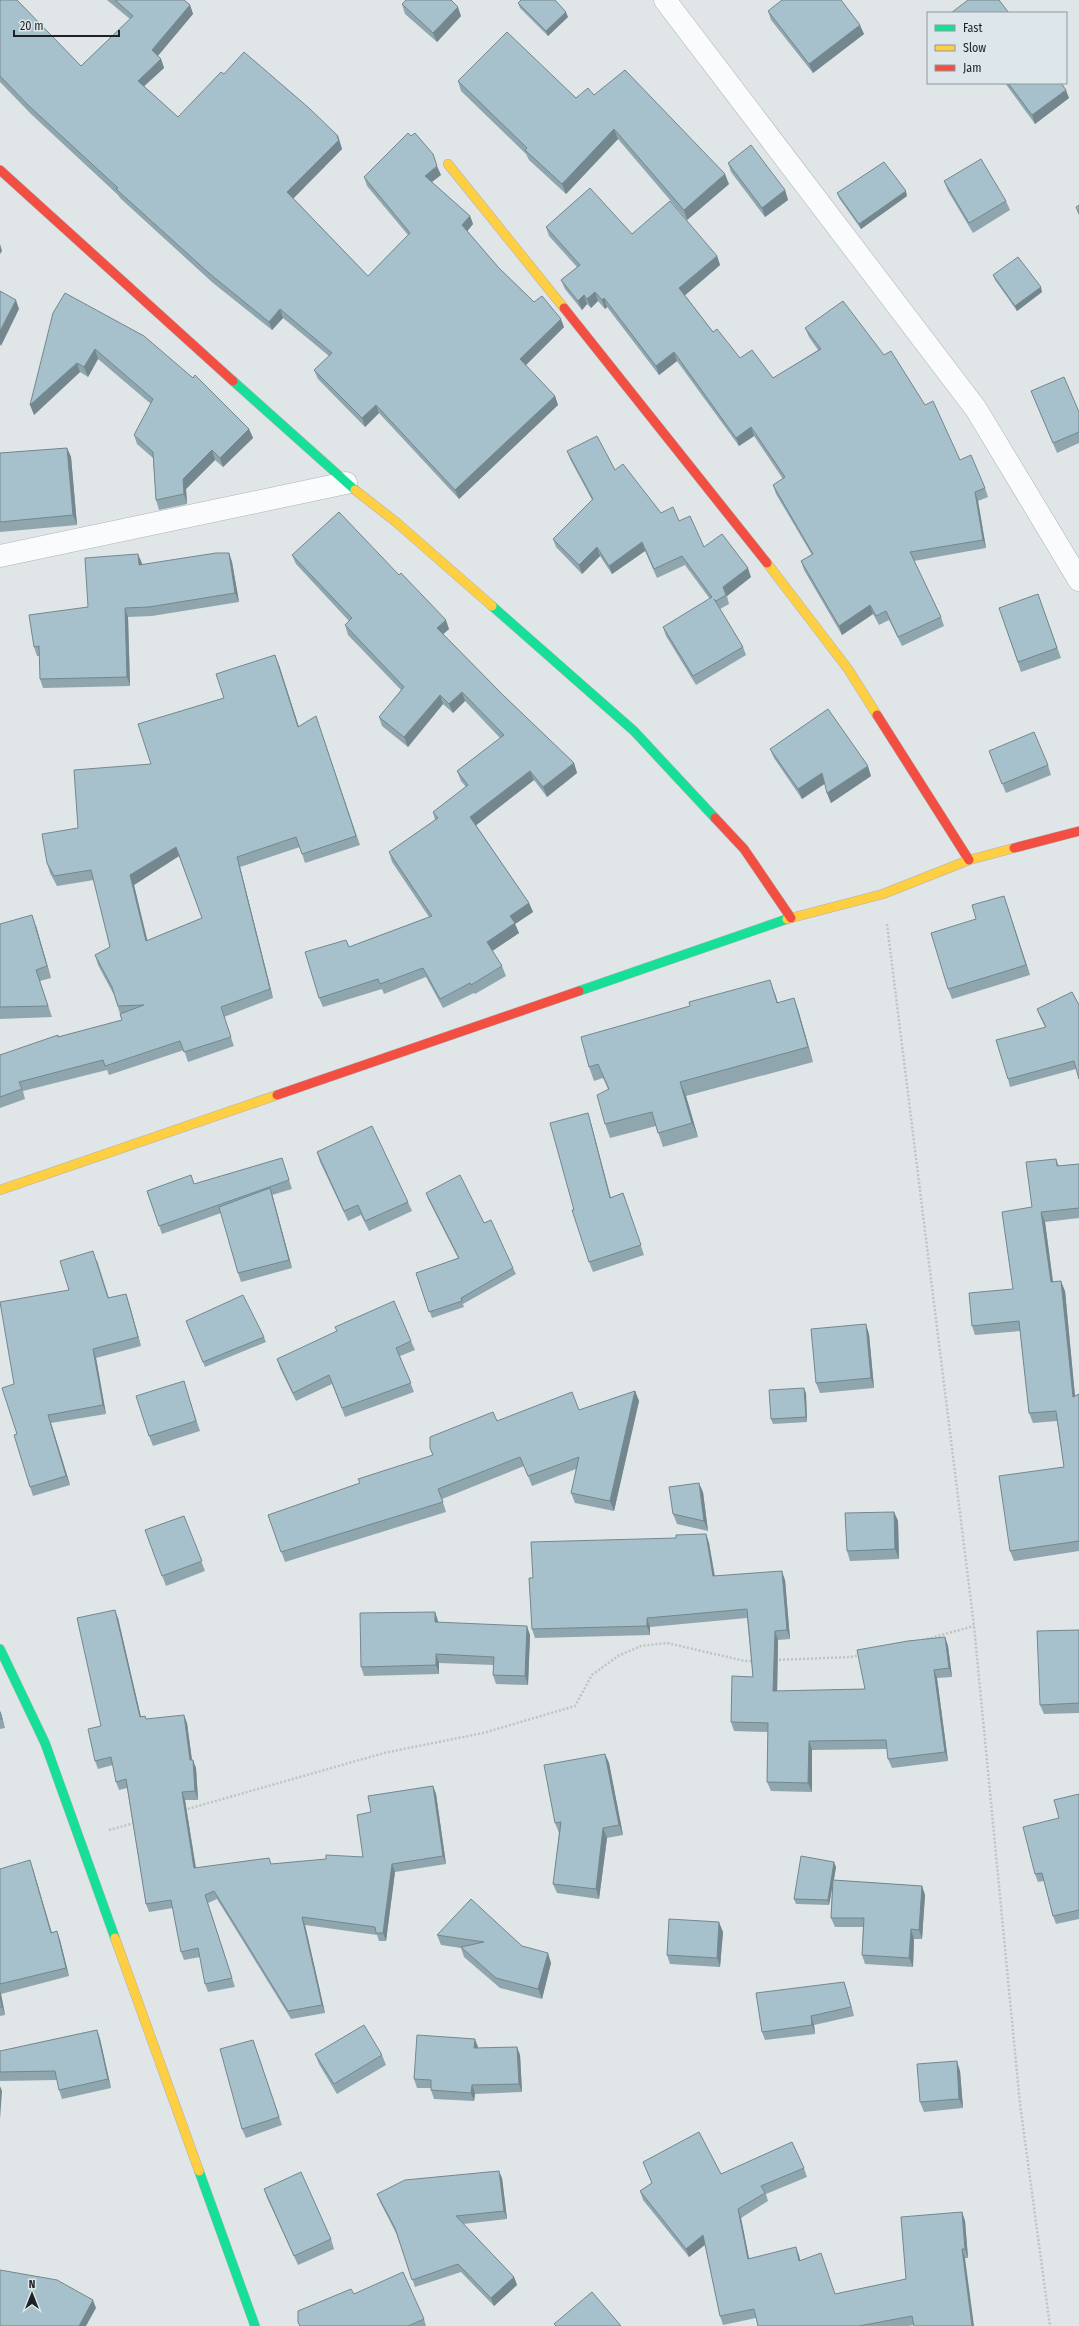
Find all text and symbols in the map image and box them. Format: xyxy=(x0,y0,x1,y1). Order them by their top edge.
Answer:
scale bar xyxy=(14,12,119,38)
legend xyxy=(927,12,1067,84)
text: 20 m xyxy=(20,19,44,33)
text: Fast xyxy=(963,21,982,35)
text: Slow xyxy=(963,41,986,55)
text: Jam xyxy=(963,61,981,75)
north arrow xyxy=(12,2274,52,2314)
text: N xyxy=(29,2278,35,2291)

